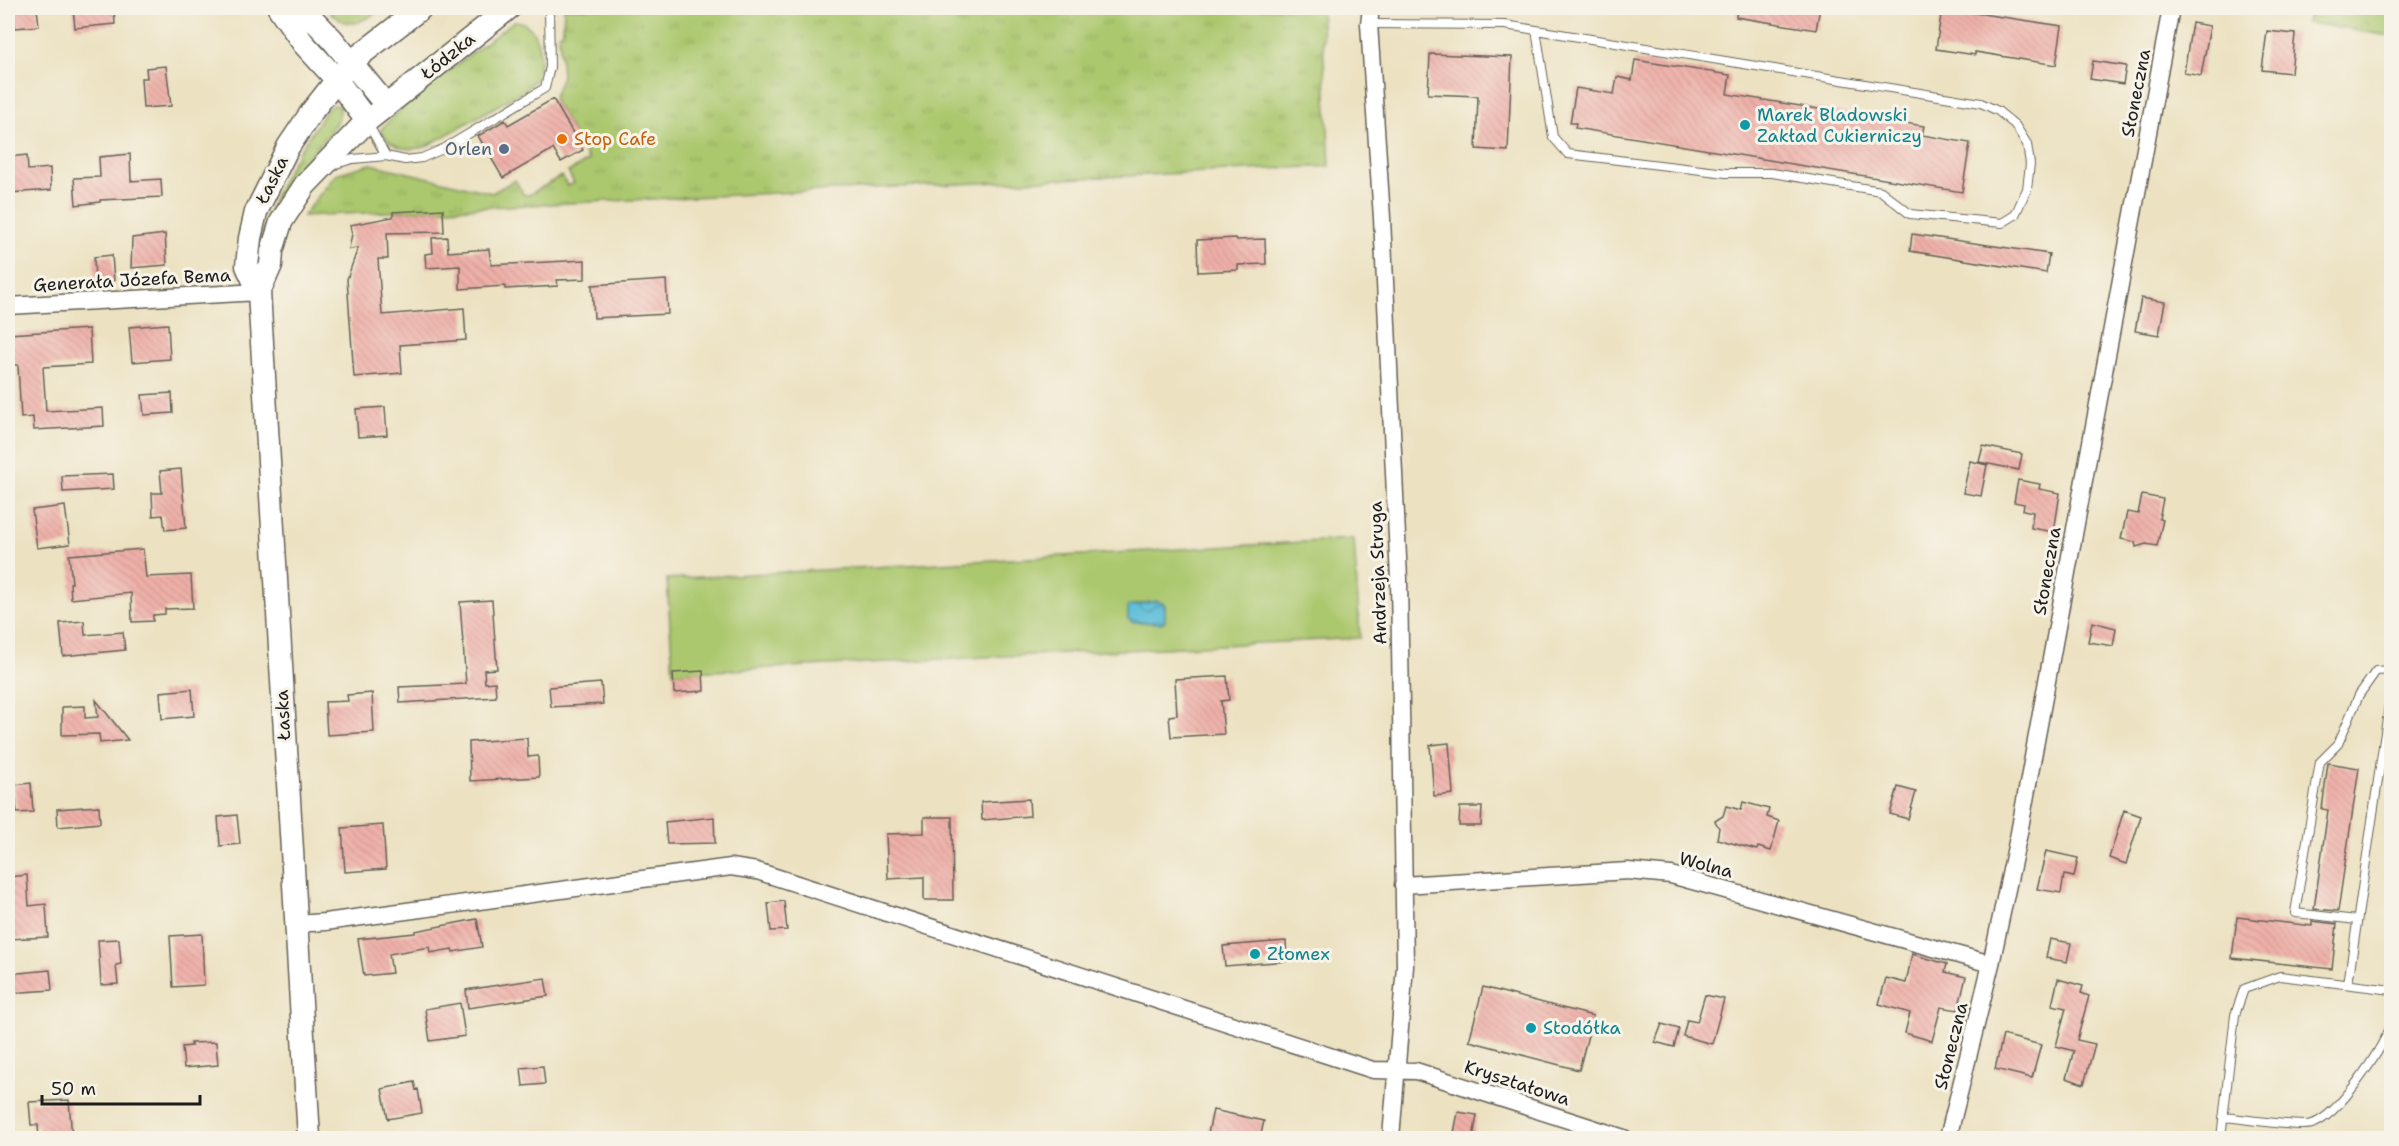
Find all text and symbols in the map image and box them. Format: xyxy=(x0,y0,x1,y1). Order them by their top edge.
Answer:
street label: Łódzka xyxy=(415,27,480,86)
street label: Słoneczna xyxy=(2116,47,2156,139)
place label: Marek Bladowski Zakład Cukierniczy xyxy=(1757,103,1922,148)
marker: Marek Bladowski Zakład Cukierniczy xyxy=(1738,118,1752,132)
place label: Stop Cafe xyxy=(574,127,656,151)
marker: Stop Cafe xyxy=(555,132,569,146)
place label: Orlen xyxy=(445,137,492,161)
marker: Orlen xyxy=(497,142,511,156)
street label: Łaska xyxy=(250,152,294,209)
street label: Generała Józefa Bema xyxy=(33,263,231,297)
street label: Andrzeja Struga xyxy=(1364,501,1392,645)
street label: Słoneczna xyxy=(2027,525,2067,617)
street label: Łaska xyxy=(270,689,296,742)
street label: Wolna xyxy=(1676,846,1736,884)
place label: Złomex xyxy=(1267,942,1330,966)
marker: Złomex xyxy=(1248,947,1262,961)
street label: Słoneczna xyxy=(1929,1000,1973,1092)
place label: Stodółka xyxy=(1543,1016,1621,1040)
marker: Stodółka xyxy=(1524,1021,1538,1035)
street label: Kryształowa xyxy=(1461,1055,1573,1111)
scale bar xyxy=(42,1068,200,1106)
text: 50 m xyxy=(51,1077,96,1101)

